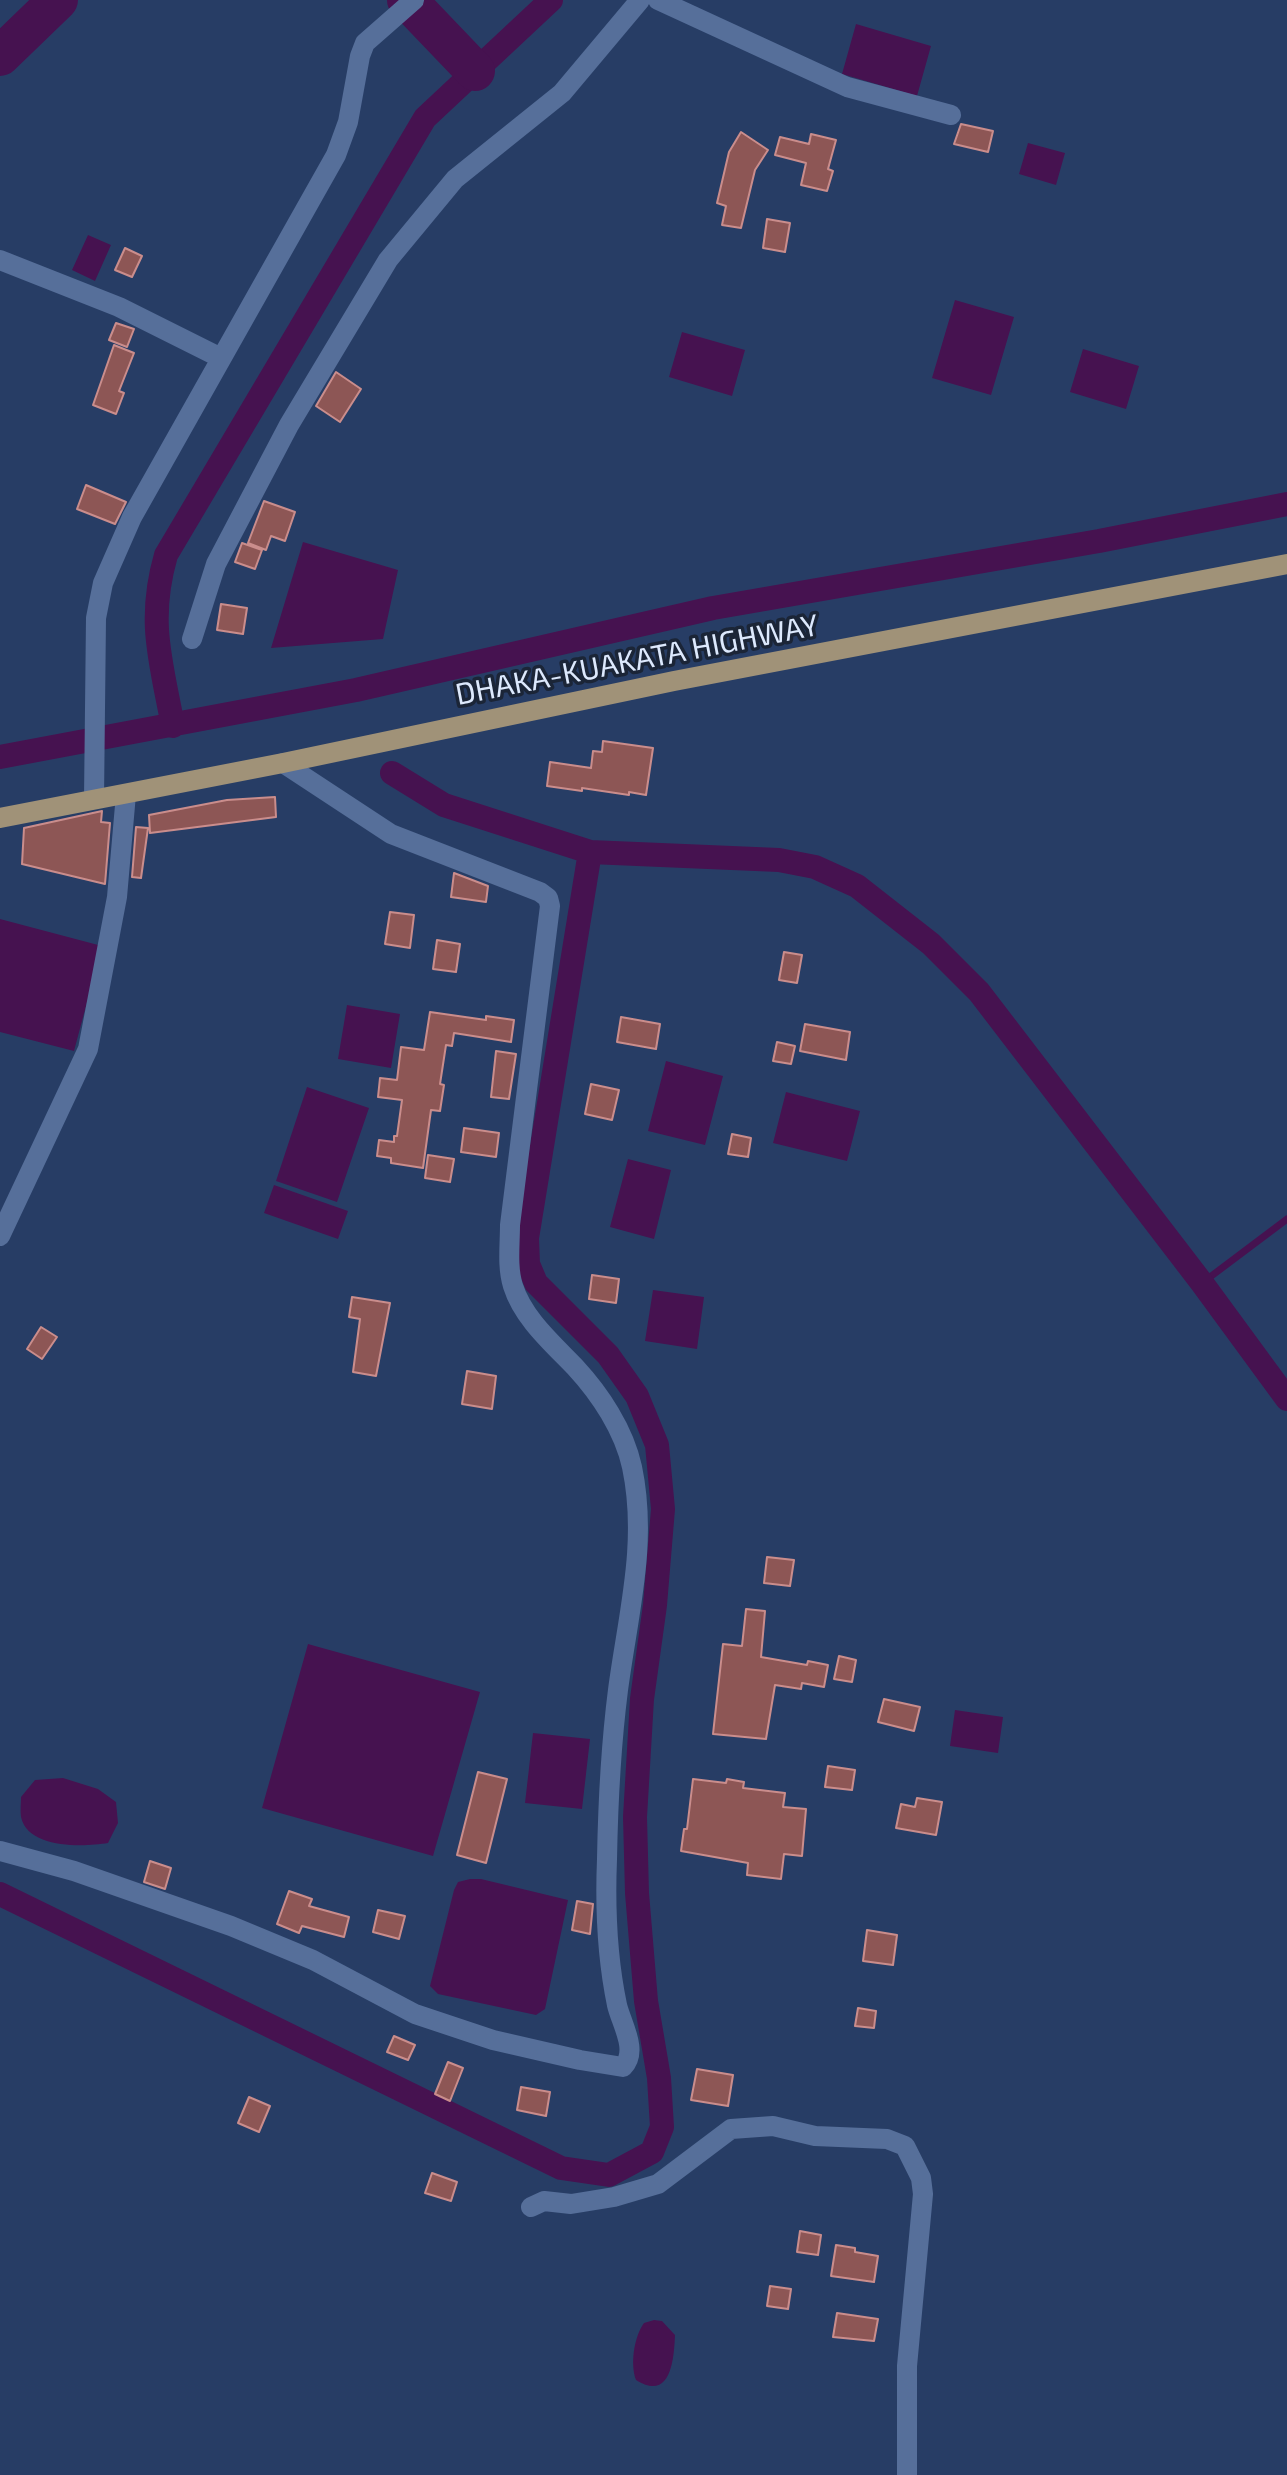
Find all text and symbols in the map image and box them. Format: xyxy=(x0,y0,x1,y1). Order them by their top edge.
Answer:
street label: DHAKA-KUAKATA HIGHWAY xyxy=(452,607,822,713)

